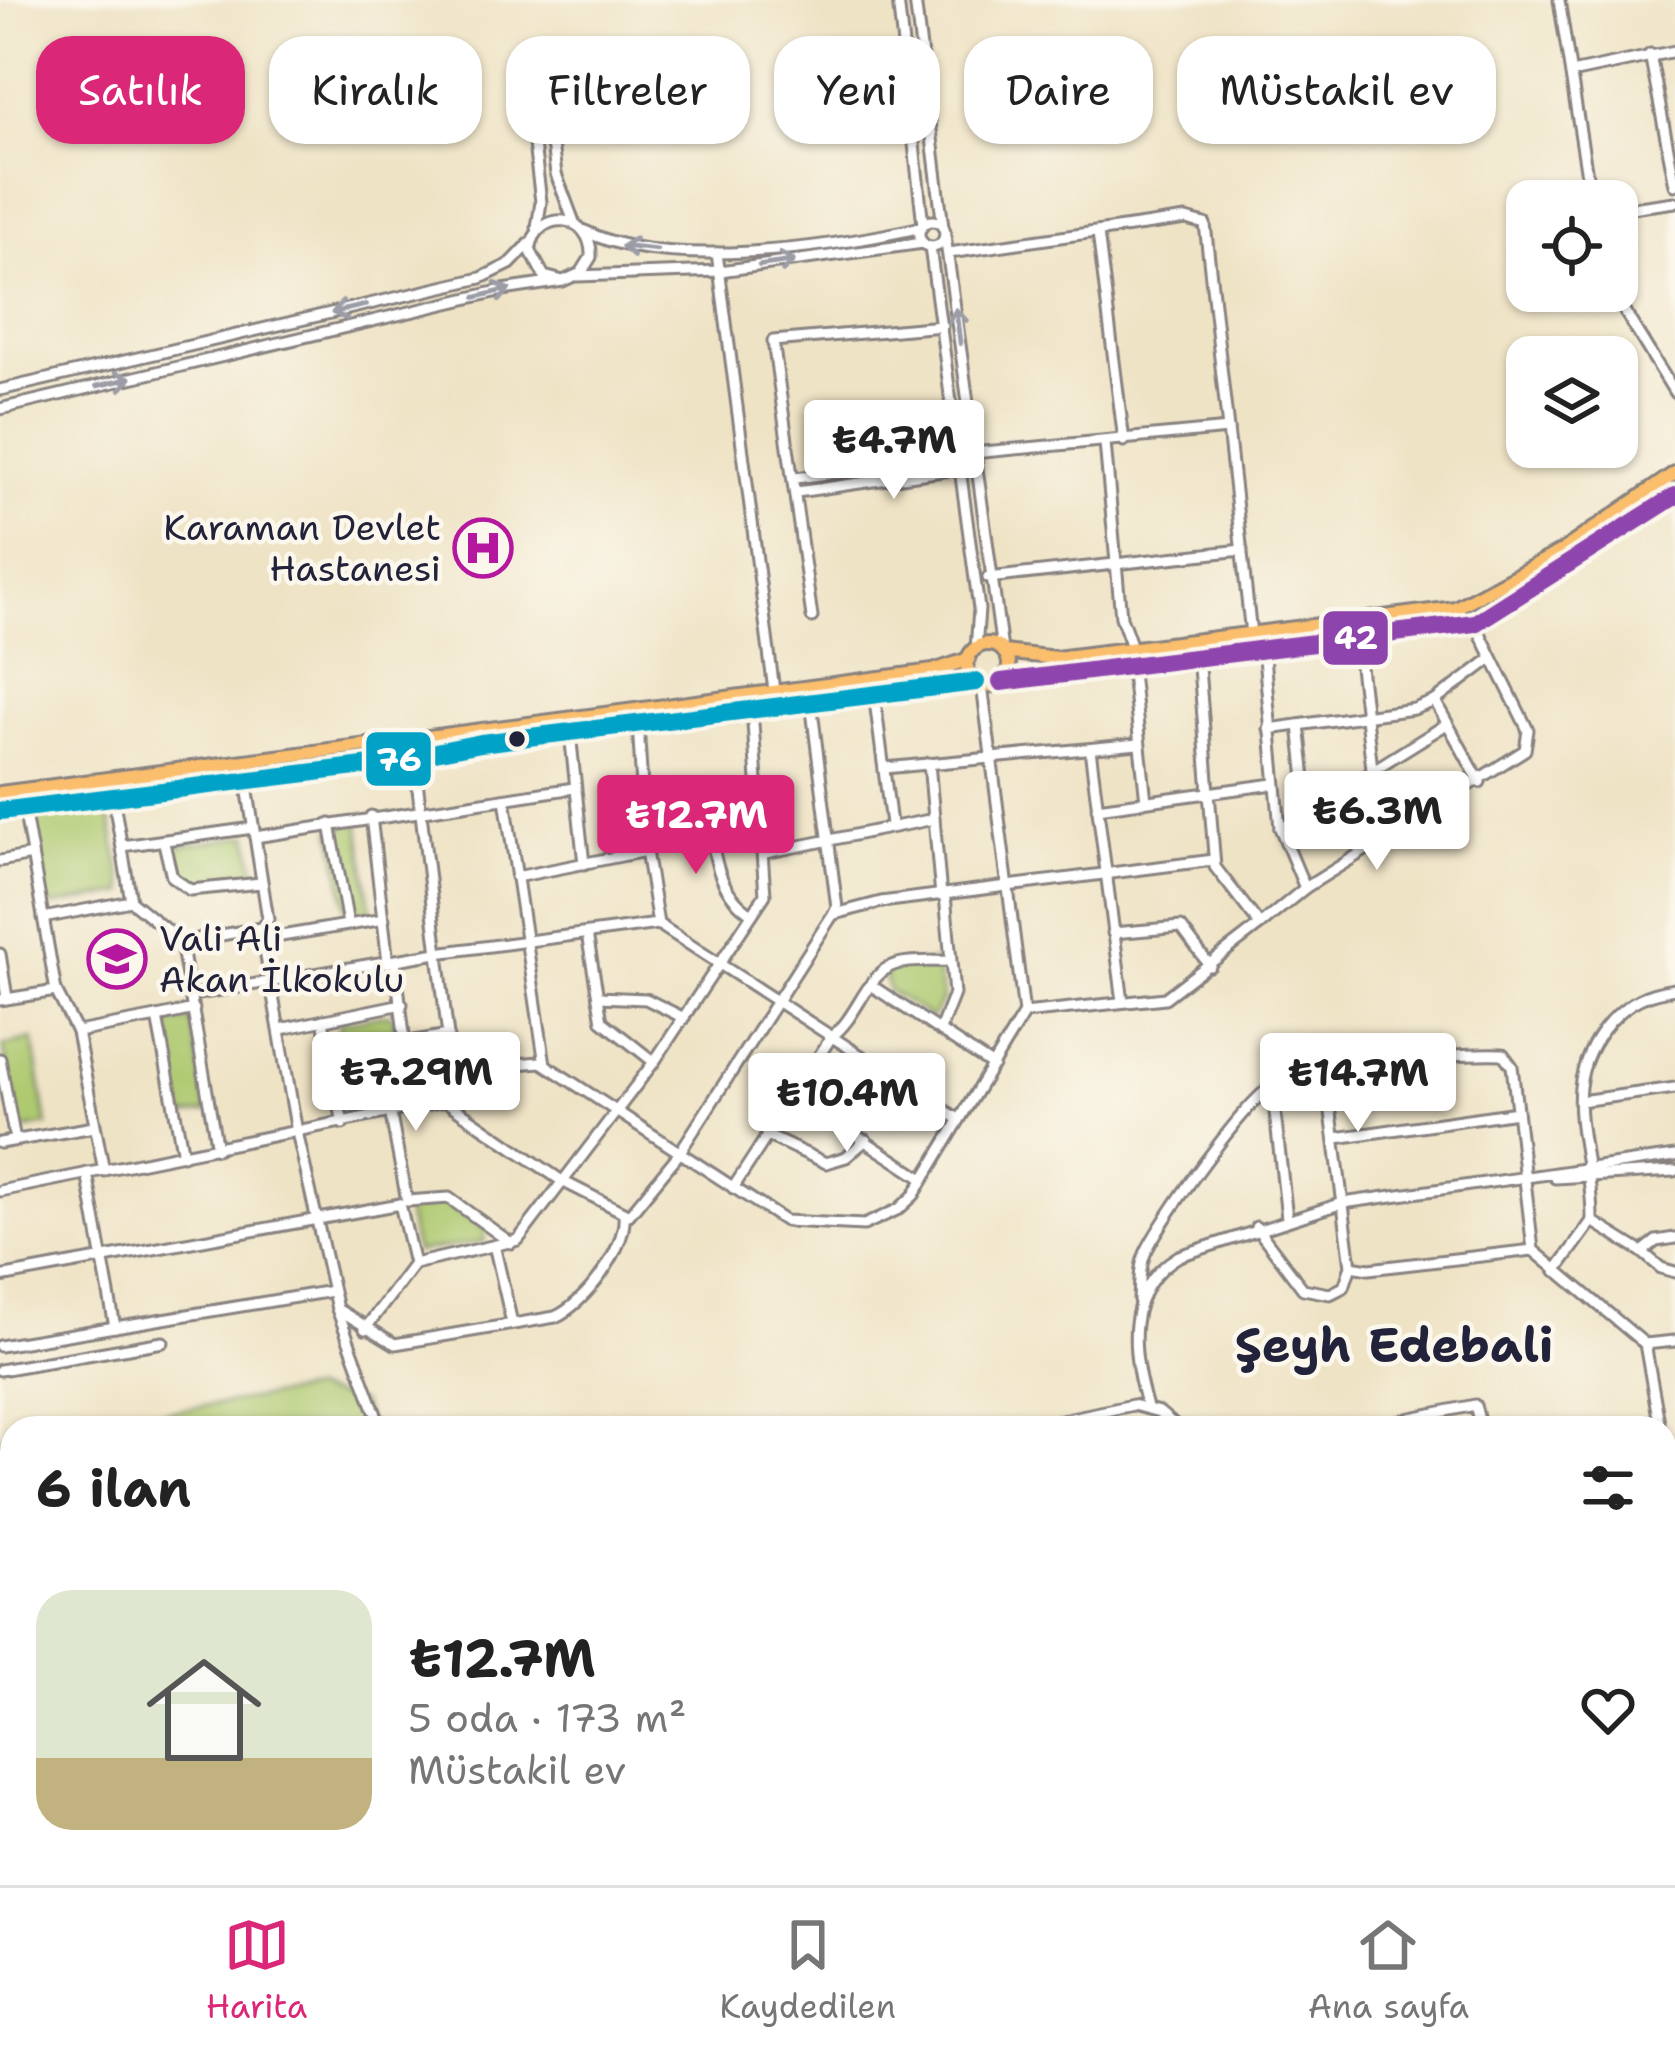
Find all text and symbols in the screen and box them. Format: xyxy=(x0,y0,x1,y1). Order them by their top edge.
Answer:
chip: Satılık xyxy=(36,36,245,144)
chip: Kiralık xyxy=(269,36,482,144)
chip: Filtreler xyxy=(506,36,750,144)
chip: Yeni xyxy=(774,36,940,144)
chip: Daire xyxy=(964,36,1153,144)
chip: Müstakil ev xyxy=(1177,36,1496,144)
map controls xyxy=(1506,180,1638,468)
button: locate xyxy=(1506,180,1638,312)
one-way arrow xyxy=(620,236,659,259)
one-way arrow xyxy=(757,251,796,274)
one-way arrow xyxy=(474,281,512,304)
one-way arrow xyxy=(330,298,368,321)
one-way arrow xyxy=(946,307,968,346)
button: layers xyxy=(1506,336,1638,468)
one-way arrow xyxy=(94,370,132,392)
pin: ₺4.7M xyxy=(810,400,978,502)
text: ₺4.7M xyxy=(831,413,957,465)
place label: Karaman Devlet Hastanesi xyxy=(163,503,441,593)
hospital icon: Karaman Devlet Hastanesi xyxy=(452,517,514,579)
line badge: 42 xyxy=(1321,609,1390,667)
text: 42 xyxy=(1334,615,1378,660)
unlabelled marker xyxy=(506,728,528,750)
line badge: 76 xyxy=(364,730,433,788)
text: 76 xyxy=(376,737,422,782)
pin: ₺6.3M xyxy=(1293,771,1461,873)
pin: ₺12.7M xyxy=(598,775,794,877)
text: ₺6.3M xyxy=(1311,784,1443,836)
text: ₺12.7M xyxy=(624,788,768,840)
place label: Vali Ali Akan İlkokulu xyxy=(159,914,404,1004)
school or university icon: Vali Ali Akan İlkokulu xyxy=(86,928,148,990)
pin: ₺7.29M xyxy=(318,1032,514,1134)
pin: ₺14.7M xyxy=(1260,1033,1456,1135)
text: ₺7.29M xyxy=(339,1045,493,1097)
text: ₺14.7M xyxy=(1287,1046,1429,1098)
pin: ₺10.4M xyxy=(749,1053,945,1155)
text: ₺10.4M xyxy=(775,1066,919,1118)
district label: Şeyh Edebali xyxy=(1235,1313,1553,1377)
text: 6 ilan xyxy=(36,1454,191,1522)
icon: filters xyxy=(1575,1455,1641,1521)
text: ₺12.7M xyxy=(408,1624,596,1692)
icon: home xyxy=(132,1638,276,1782)
icon: heart xyxy=(1575,1677,1641,1743)
text: 5 oda · 173 m² xyxy=(408,1692,686,1744)
text: Müstakil ev xyxy=(408,1744,626,1796)
tab: Harita xyxy=(206,1912,307,2029)
tab: Kaydedilen xyxy=(719,1912,896,2029)
tab: Ana sayfa xyxy=(1308,1912,1469,2029)

